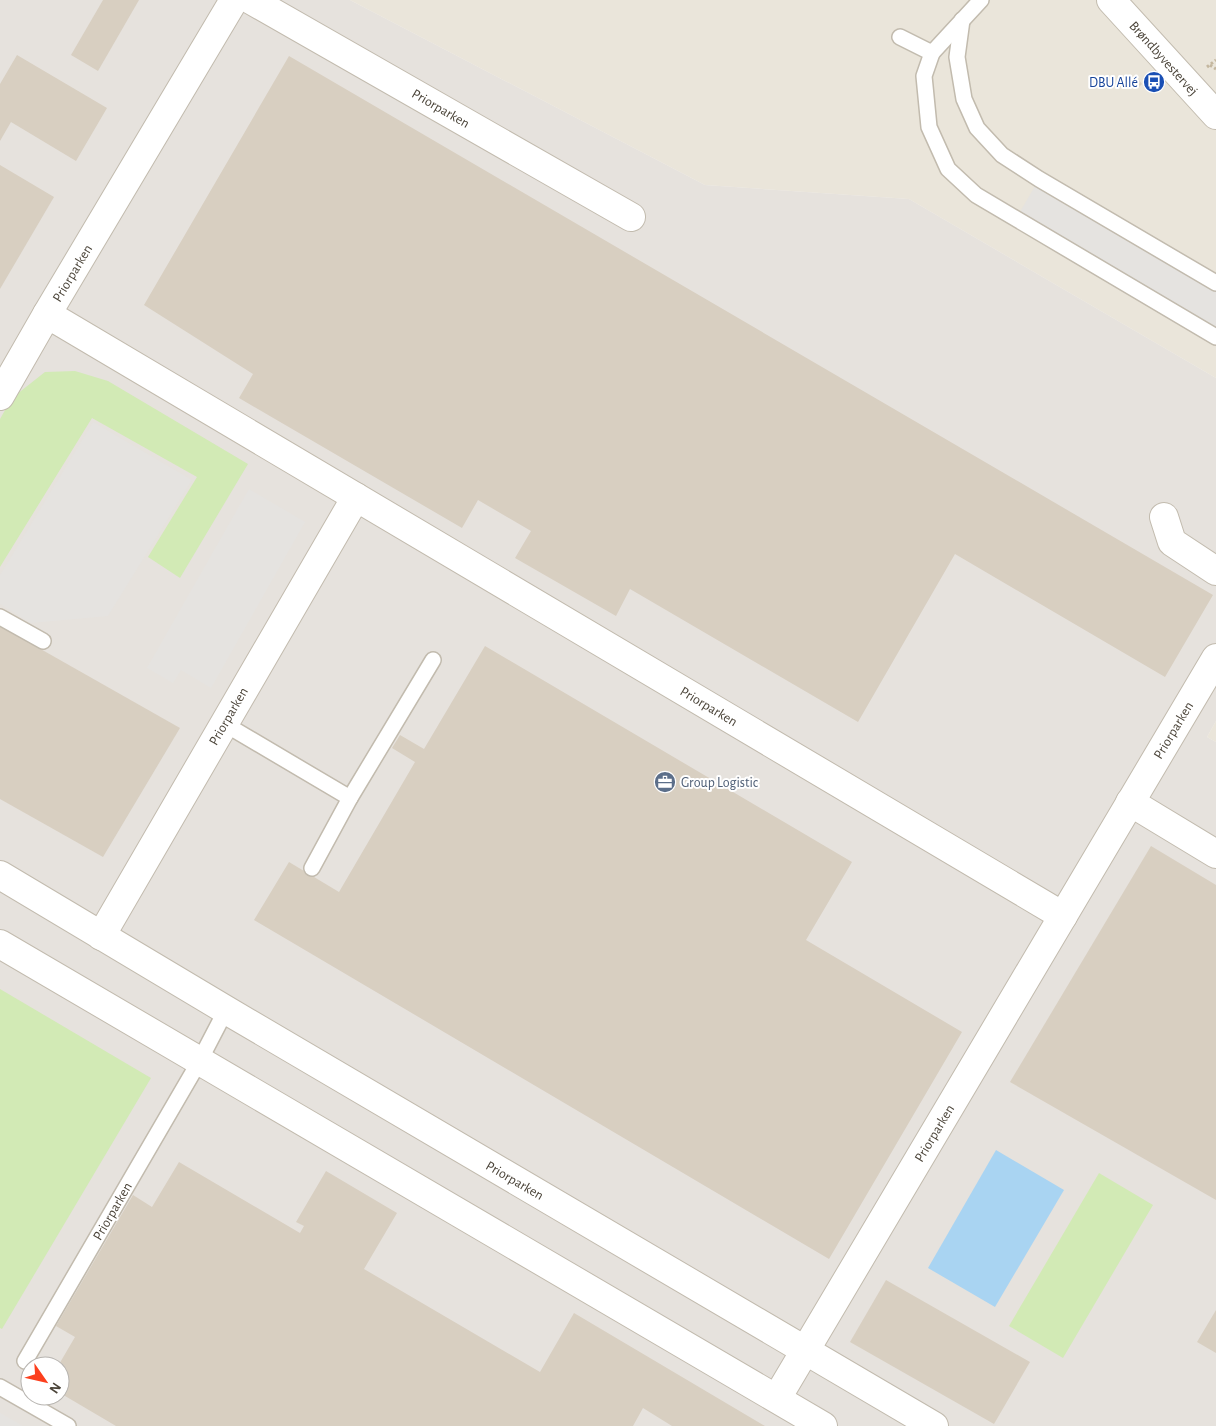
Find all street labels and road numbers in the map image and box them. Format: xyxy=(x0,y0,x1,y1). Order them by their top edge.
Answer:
street label: Brøndbyvestervej xyxy=(1126,19,1200,99)
street label: Priorparken xyxy=(409,87,472,131)
street label: Priorparken xyxy=(50,242,95,305)
street label: Priorparken xyxy=(677,684,740,729)
street label: Priorparken xyxy=(207,685,251,748)
street label: Priorparken xyxy=(1151,699,1196,762)
street label: Priorparken xyxy=(912,1102,957,1165)
street label: Priorparken xyxy=(483,1159,546,1203)
street label: Priorparken xyxy=(91,1180,135,1243)

